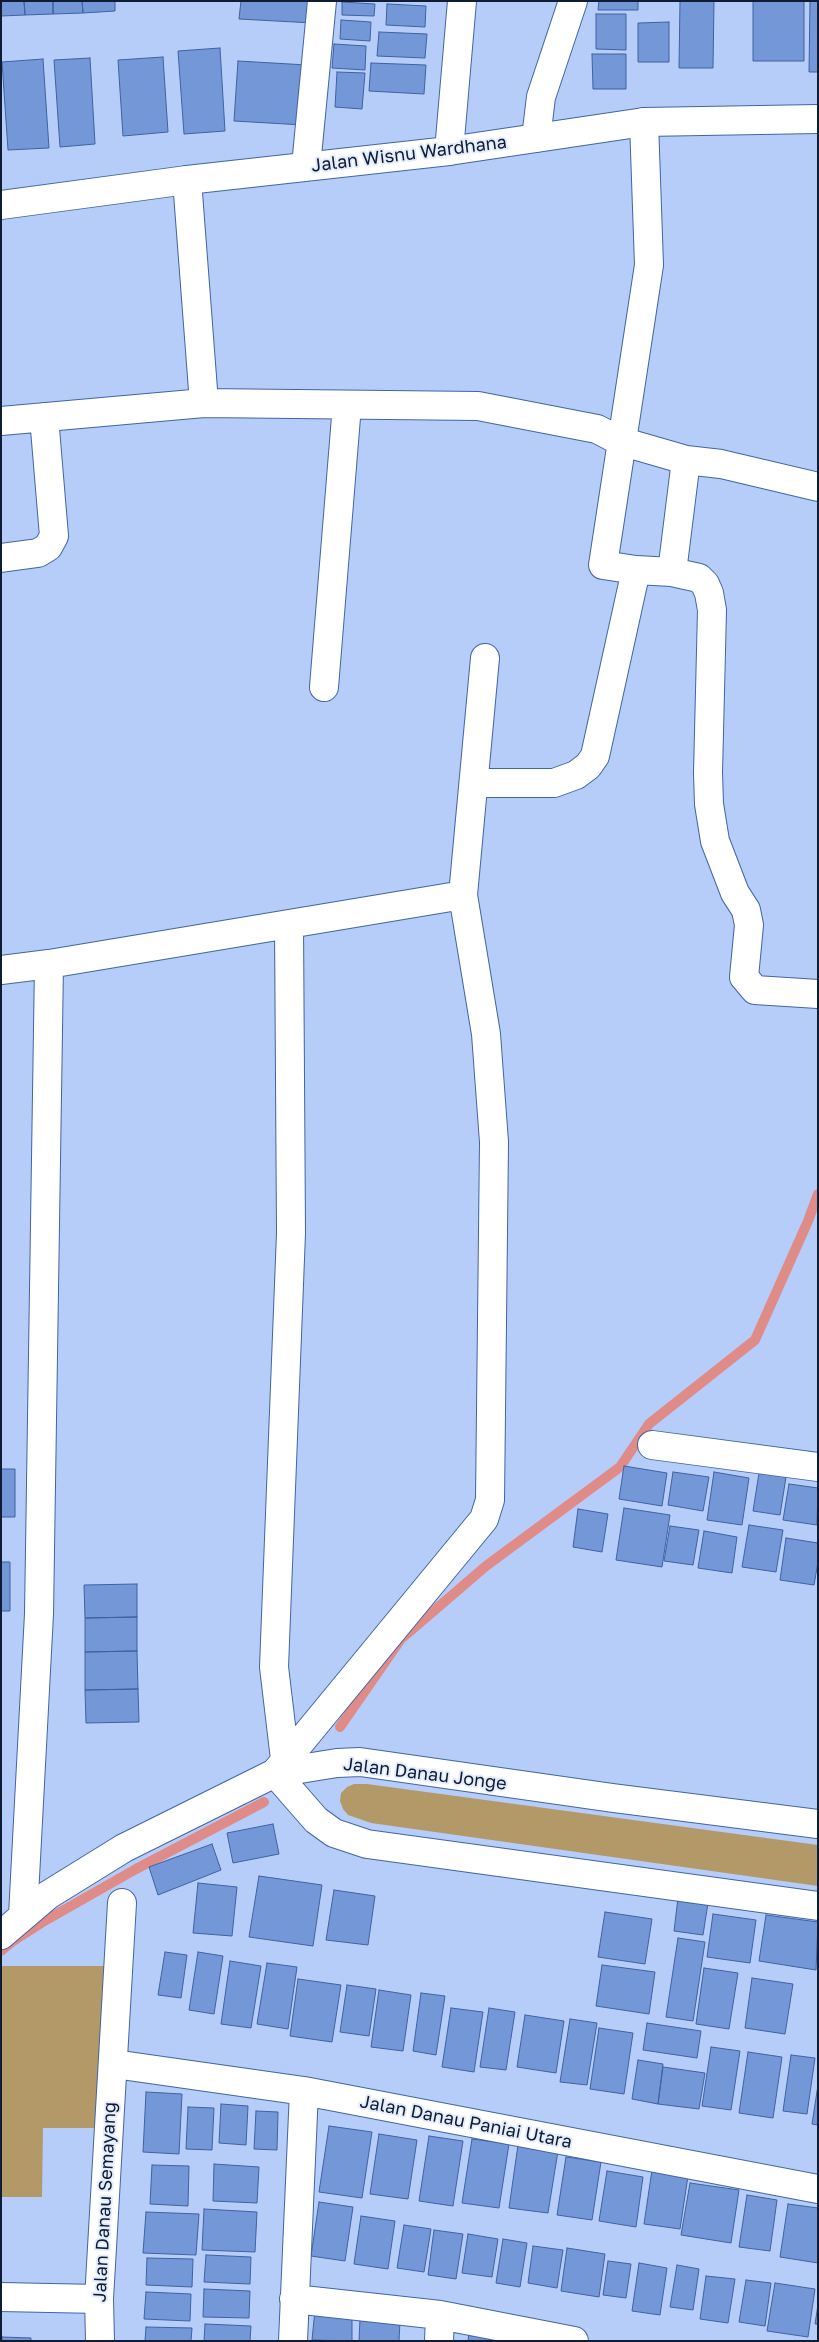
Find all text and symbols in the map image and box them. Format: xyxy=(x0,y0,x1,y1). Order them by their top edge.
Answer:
street label: Jalan Wisnu Wardhana xyxy=(310,131,508,177)
street label: Jalan Danau Jonge xyxy=(342,1753,508,1795)
street label: Jalan Danau Paniai Utara xyxy=(358,2091,574,2153)
street label: Jalan Danau Semayang xyxy=(89,2101,121,2303)

